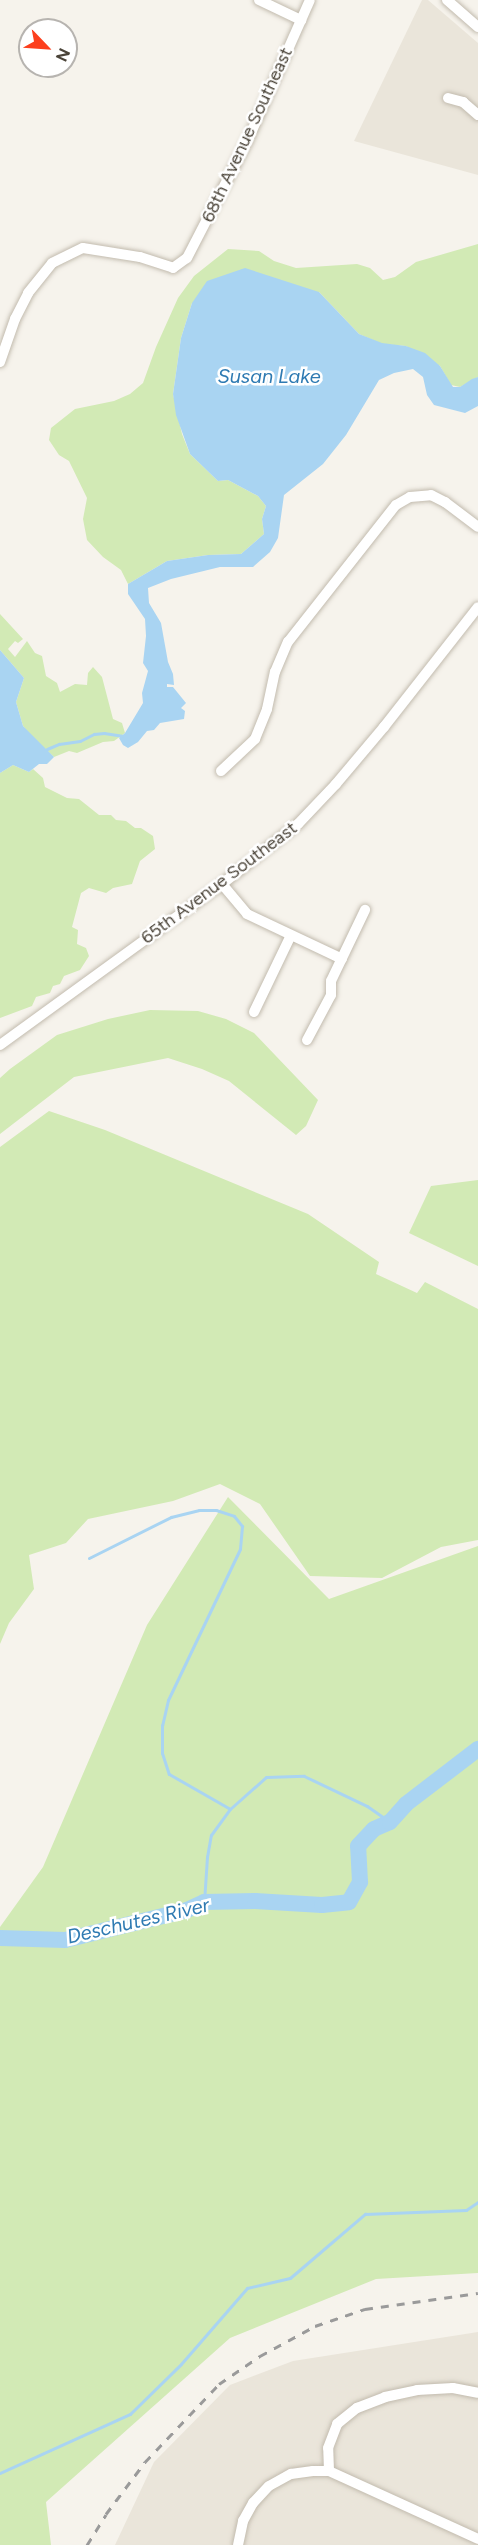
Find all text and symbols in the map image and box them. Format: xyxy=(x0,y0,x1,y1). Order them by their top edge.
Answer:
north arrow xyxy=(18,18,78,78)
street label: 68th Avenue Southeast xyxy=(197,44,297,226)
text: N xyxy=(52,45,74,65)
water label: Susan Lake xyxy=(217,364,321,388)
street label: 65th Avenue Southeast xyxy=(137,817,301,949)
water label: Deschutes River xyxy=(64,1893,212,1949)

